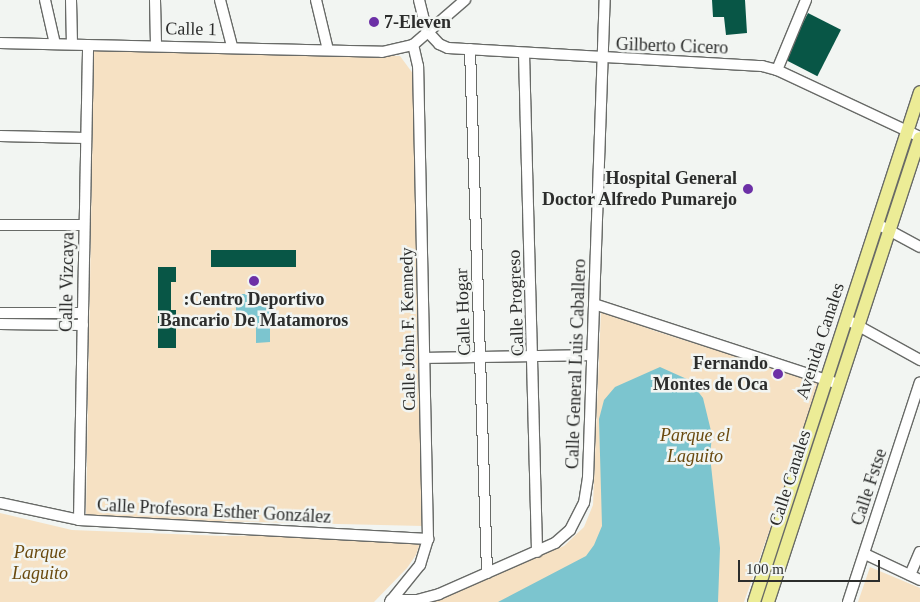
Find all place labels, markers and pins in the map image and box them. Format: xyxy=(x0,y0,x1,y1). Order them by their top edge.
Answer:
place label: 7-Eleven xyxy=(384,11,451,33)
marker: 7-Eleven xyxy=(368,16,380,28)
place label: Hospital General Doctor Alfredo Pumarejo xyxy=(541,168,737,210)
marker: Hospital General Doctor Alfredo Pumarejo xyxy=(741,182,755,196)
marker: :Centro Deportivo Bancario De Matamoros xyxy=(248,275,260,287)
place label: :Centro Deportivo Bancario De Matamoros xyxy=(160,289,348,332)
place label: Fernando Montes de Oca xyxy=(653,353,768,396)
marker: Fernando Montes de Oca xyxy=(772,368,784,380)

